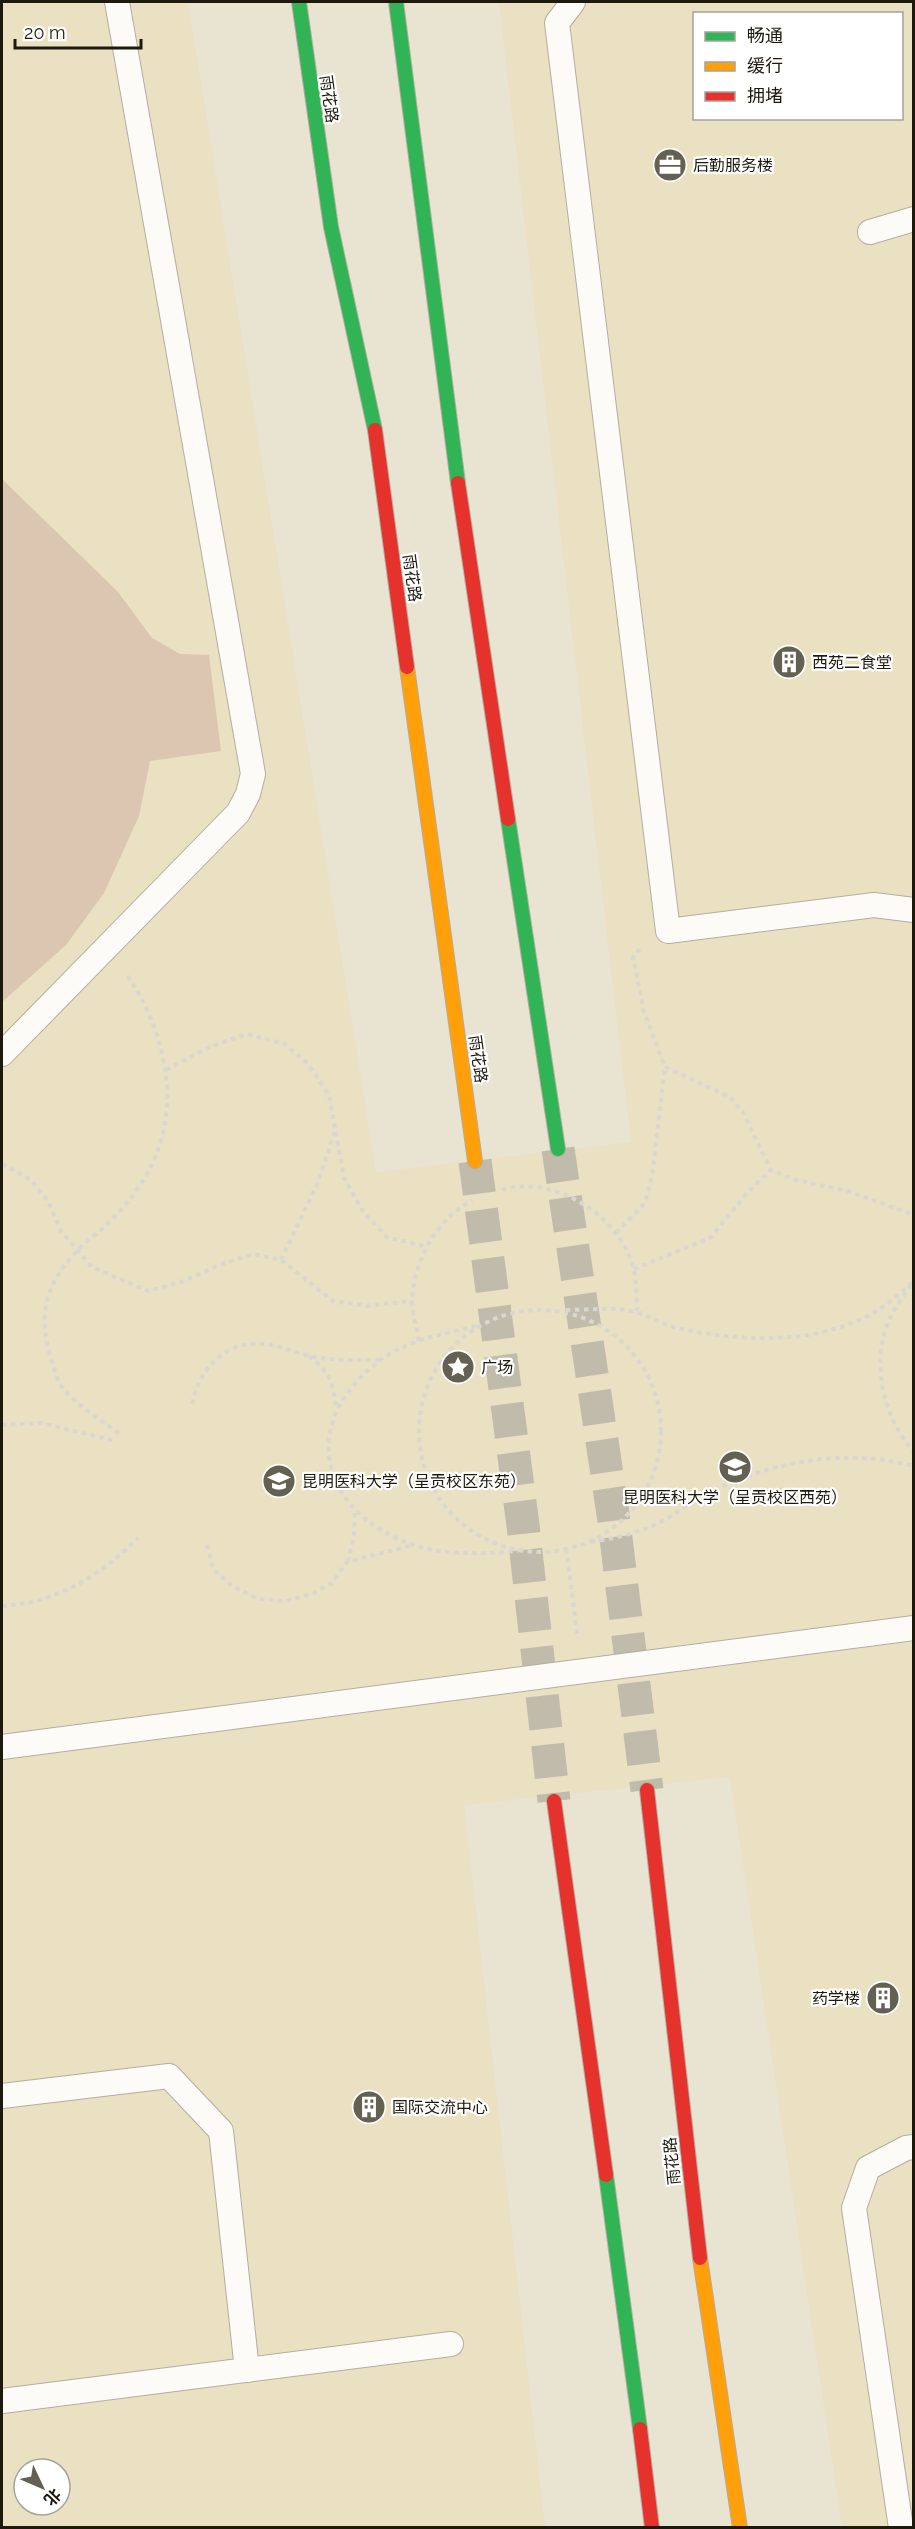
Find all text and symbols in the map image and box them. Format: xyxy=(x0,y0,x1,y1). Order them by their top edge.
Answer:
scale bar xyxy=(15,12,141,50)
legend xyxy=(693,12,903,120)
text: 20 m xyxy=(24,22,66,43)
text: 畅通 xyxy=(747,25,783,46)
text: 缓行 xyxy=(747,55,783,76)
street label: 雨花路 xyxy=(316,74,342,124)
text: 拥堵 xyxy=(747,85,783,106)
office icon: 后勤服务楼 xyxy=(652,147,688,183)
place label: 后勤服务楼 xyxy=(693,156,773,175)
street label: 雨花路 xyxy=(399,553,425,603)
building icon: 西苑二食堂 xyxy=(771,644,807,680)
place label: 西苑二食堂 xyxy=(812,653,892,672)
street label: 雨花路 xyxy=(465,1034,491,1084)
place icon: 广场 xyxy=(440,1349,476,1385)
place label: 广场 xyxy=(481,1358,513,1377)
school or university icon: 昆明医科大学（呈贡校区西苑） xyxy=(717,1449,753,1485)
school or university icon: 昆明医科大学（呈贡校区东苑） xyxy=(261,1463,297,1499)
place label: 昆明医科大学（呈贡校区东苑） xyxy=(302,1472,526,1491)
place label: 昆明医科大学（呈贡校区西苑） xyxy=(623,1488,847,1507)
building icon: 药学楼 xyxy=(865,1980,901,2016)
place label: 药学楼 xyxy=(812,1989,860,2008)
building icon: 国际交流中心 xyxy=(351,2089,387,2125)
place label: 国际交流中心 xyxy=(392,2098,488,2117)
street label: 雨花路 xyxy=(660,2136,684,2186)
north arrow xyxy=(12,2457,72,2517)
text: 北 xyxy=(40,2485,65,2509)

